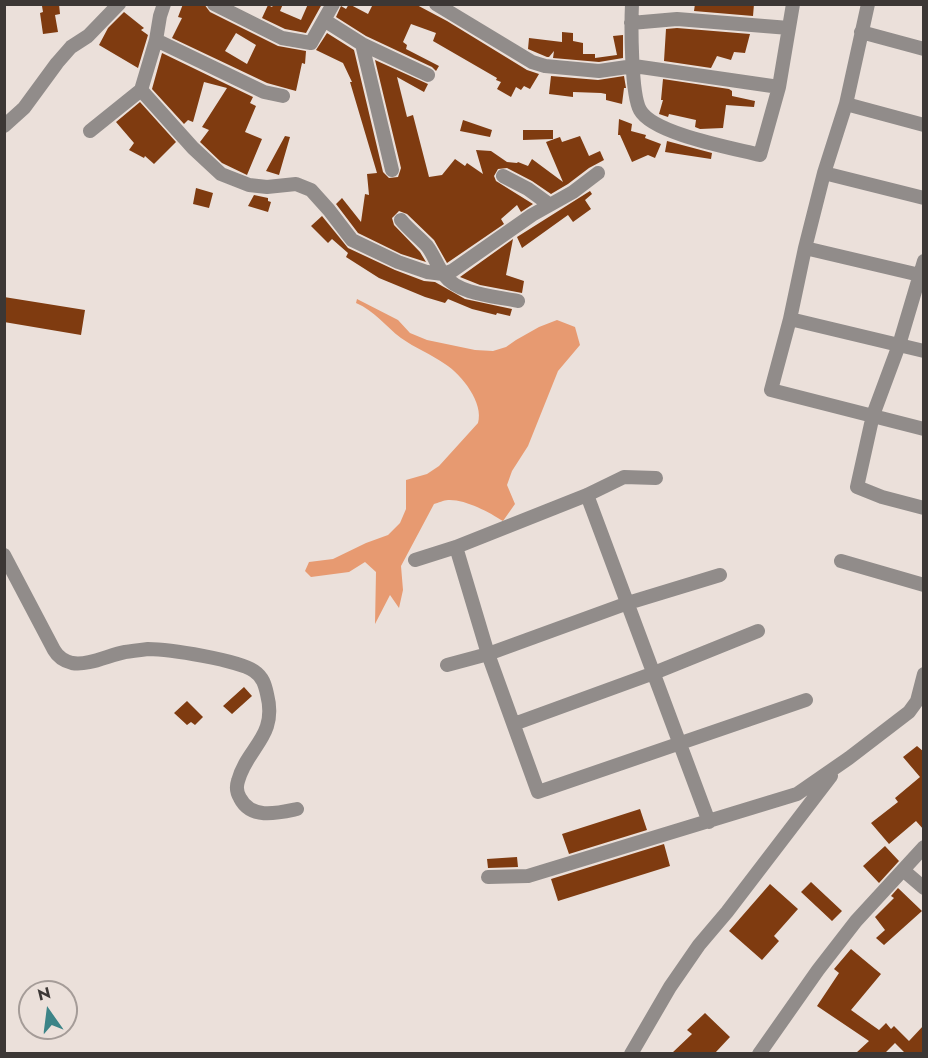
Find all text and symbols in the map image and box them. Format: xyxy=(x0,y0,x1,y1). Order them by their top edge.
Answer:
north arrow xyxy=(18,980,78,1040)
text: N xyxy=(35,981,53,1007)

